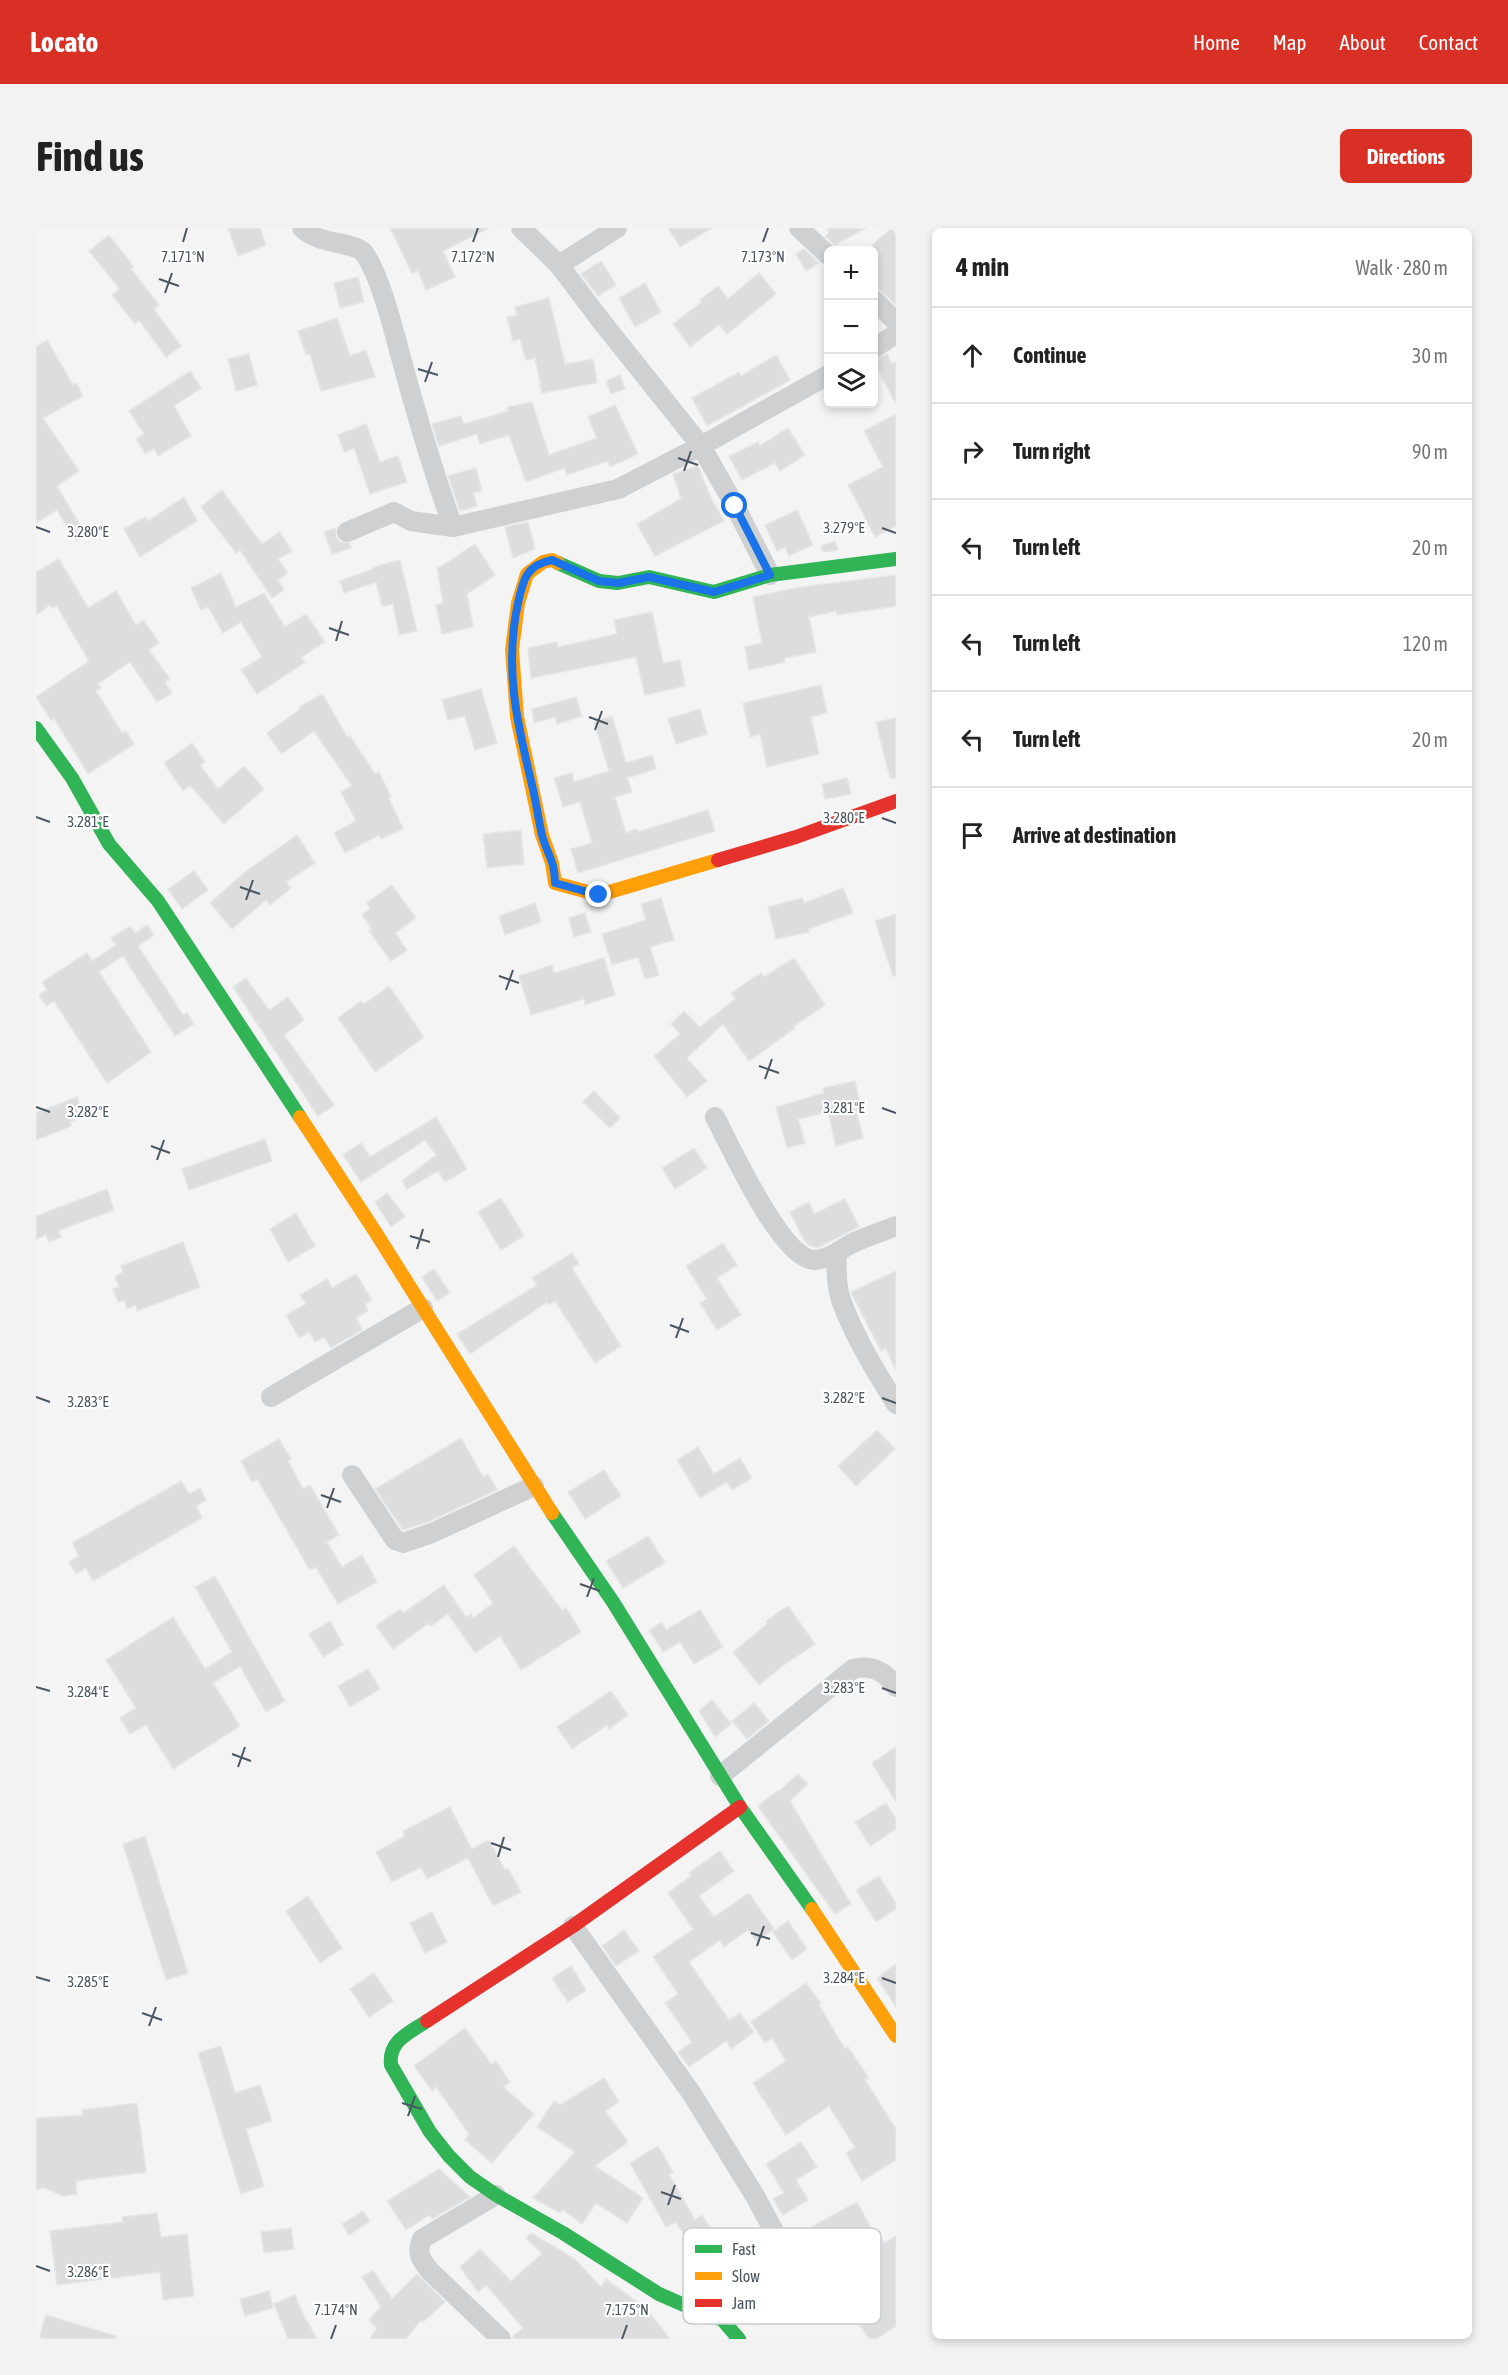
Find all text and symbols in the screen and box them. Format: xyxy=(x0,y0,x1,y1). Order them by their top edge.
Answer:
text: Locato xyxy=(30,26,98,58)
text: Home xyxy=(1193,30,1240,54)
text: Map xyxy=(1273,30,1307,54)
text: About xyxy=(1340,30,1386,54)
text: Contact xyxy=(1419,30,1478,54)
button: Directions xyxy=(1340,129,1472,183)
text: Find us xyxy=(36,132,144,180)
map controls xyxy=(824,246,878,408)
button: + xyxy=(824,246,878,300)
text: 7.171°N xyxy=(161,248,205,265)
text: 7.172°N xyxy=(451,248,495,265)
text: 7.173°N xyxy=(741,248,785,265)
text: 4 min xyxy=(956,252,1009,282)
text: Walk · 280 m xyxy=(1356,256,1448,279)
button: − xyxy=(824,300,878,354)
icon: ahead xyxy=(956,339,989,372)
text: Continue xyxy=(1013,342,1087,368)
text: 30 m xyxy=(1412,344,1448,367)
button: layers xyxy=(824,354,878,408)
icon: right xyxy=(956,435,989,468)
text: Turn right xyxy=(1013,438,1090,464)
text: 90 m xyxy=(1412,440,1448,463)
route start xyxy=(721,492,747,518)
text: 3.279°E xyxy=(823,519,865,536)
text: 3.280°E xyxy=(67,523,109,540)
icon: left xyxy=(956,531,989,564)
text: Turn left xyxy=(1013,534,1080,560)
text: 20 m xyxy=(1412,536,1448,559)
icon: left xyxy=(956,627,989,660)
text: Turn left xyxy=(1013,630,1080,656)
text: 120 m xyxy=(1403,632,1448,655)
icon: left xyxy=(956,723,989,756)
text: Turn left xyxy=(1013,726,1080,752)
text: 20 m xyxy=(1412,728,1448,751)
text: 3.280°E xyxy=(823,809,865,826)
text: 3.281°E xyxy=(67,813,109,830)
icon: arrive xyxy=(956,819,989,852)
text: Arrive at destination xyxy=(1013,822,1176,848)
route end xyxy=(585,881,611,907)
text: 3.281°E xyxy=(823,1099,865,1116)
text: 3.282°E xyxy=(67,1103,109,1120)
text: 3.282°E xyxy=(823,1389,865,1406)
text: 3.283°E xyxy=(67,1393,109,1410)
text: 3.283°E xyxy=(823,1679,865,1696)
text: 3.284°E xyxy=(67,1683,109,1700)
text: 3.284°E xyxy=(823,1969,865,1986)
text: 3.285°E xyxy=(67,1973,109,1990)
legend xyxy=(683,2228,881,2324)
text: Fast xyxy=(732,2240,756,2258)
text: 3.286°E xyxy=(67,2263,109,2280)
text: Slow xyxy=(732,2267,760,2285)
text: Jam xyxy=(732,2294,756,2312)
text: 7.174°N xyxy=(314,2301,358,2318)
text: 7.175°N xyxy=(605,2301,649,2318)

